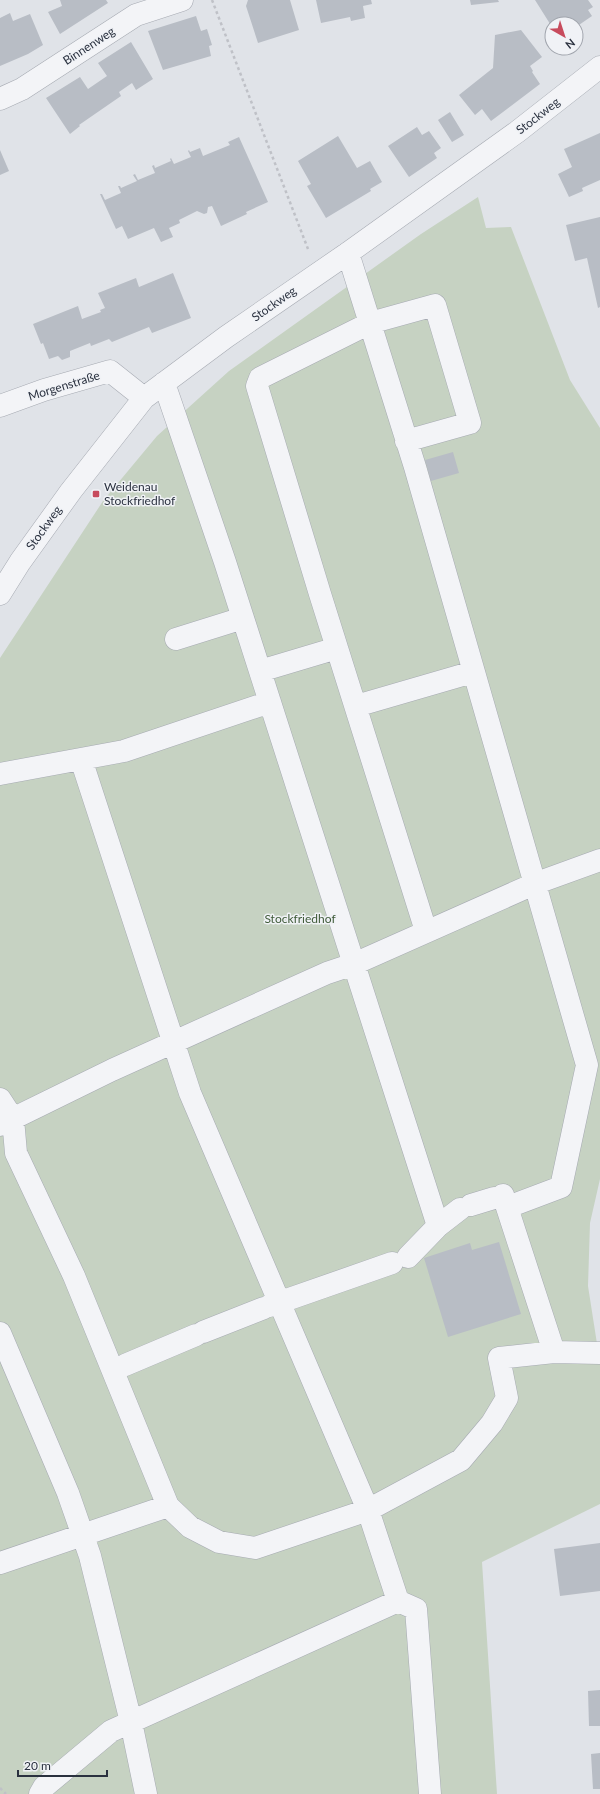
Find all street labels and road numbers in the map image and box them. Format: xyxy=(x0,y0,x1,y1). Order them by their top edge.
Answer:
street label: Binnenweg xyxy=(60,23,117,68)
street label: Stockweg xyxy=(513,94,562,137)
street label: Stockweg xyxy=(248,283,299,324)
street label: Morgenstraße xyxy=(26,368,102,404)
street label: Stockweg xyxy=(23,503,65,553)

